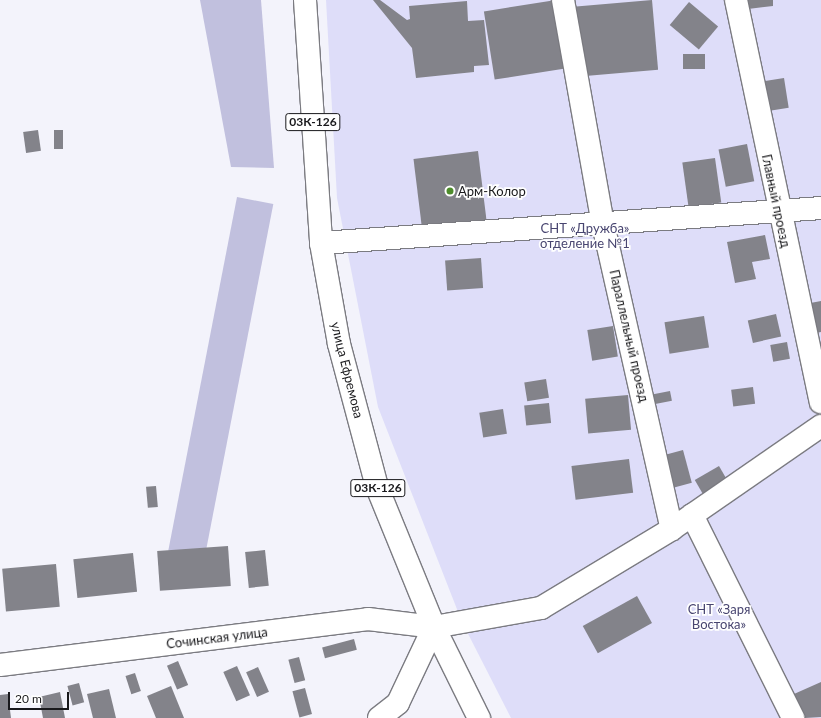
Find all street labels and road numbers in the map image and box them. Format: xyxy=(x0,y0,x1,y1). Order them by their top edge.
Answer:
road number: 03К-126 xyxy=(285,112,341,132)
street label: Главный проезд xyxy=(758,153,794,249)
street label: Параллельный проезд xyxy=(606,268,652,404)
street label: улица Ефремова xyxy=(327,320,367,420)
road number: 03К-126 xyxy=(350,478,406,498)
street label: Сочинская улица xyxy=(165,624,269,652)

